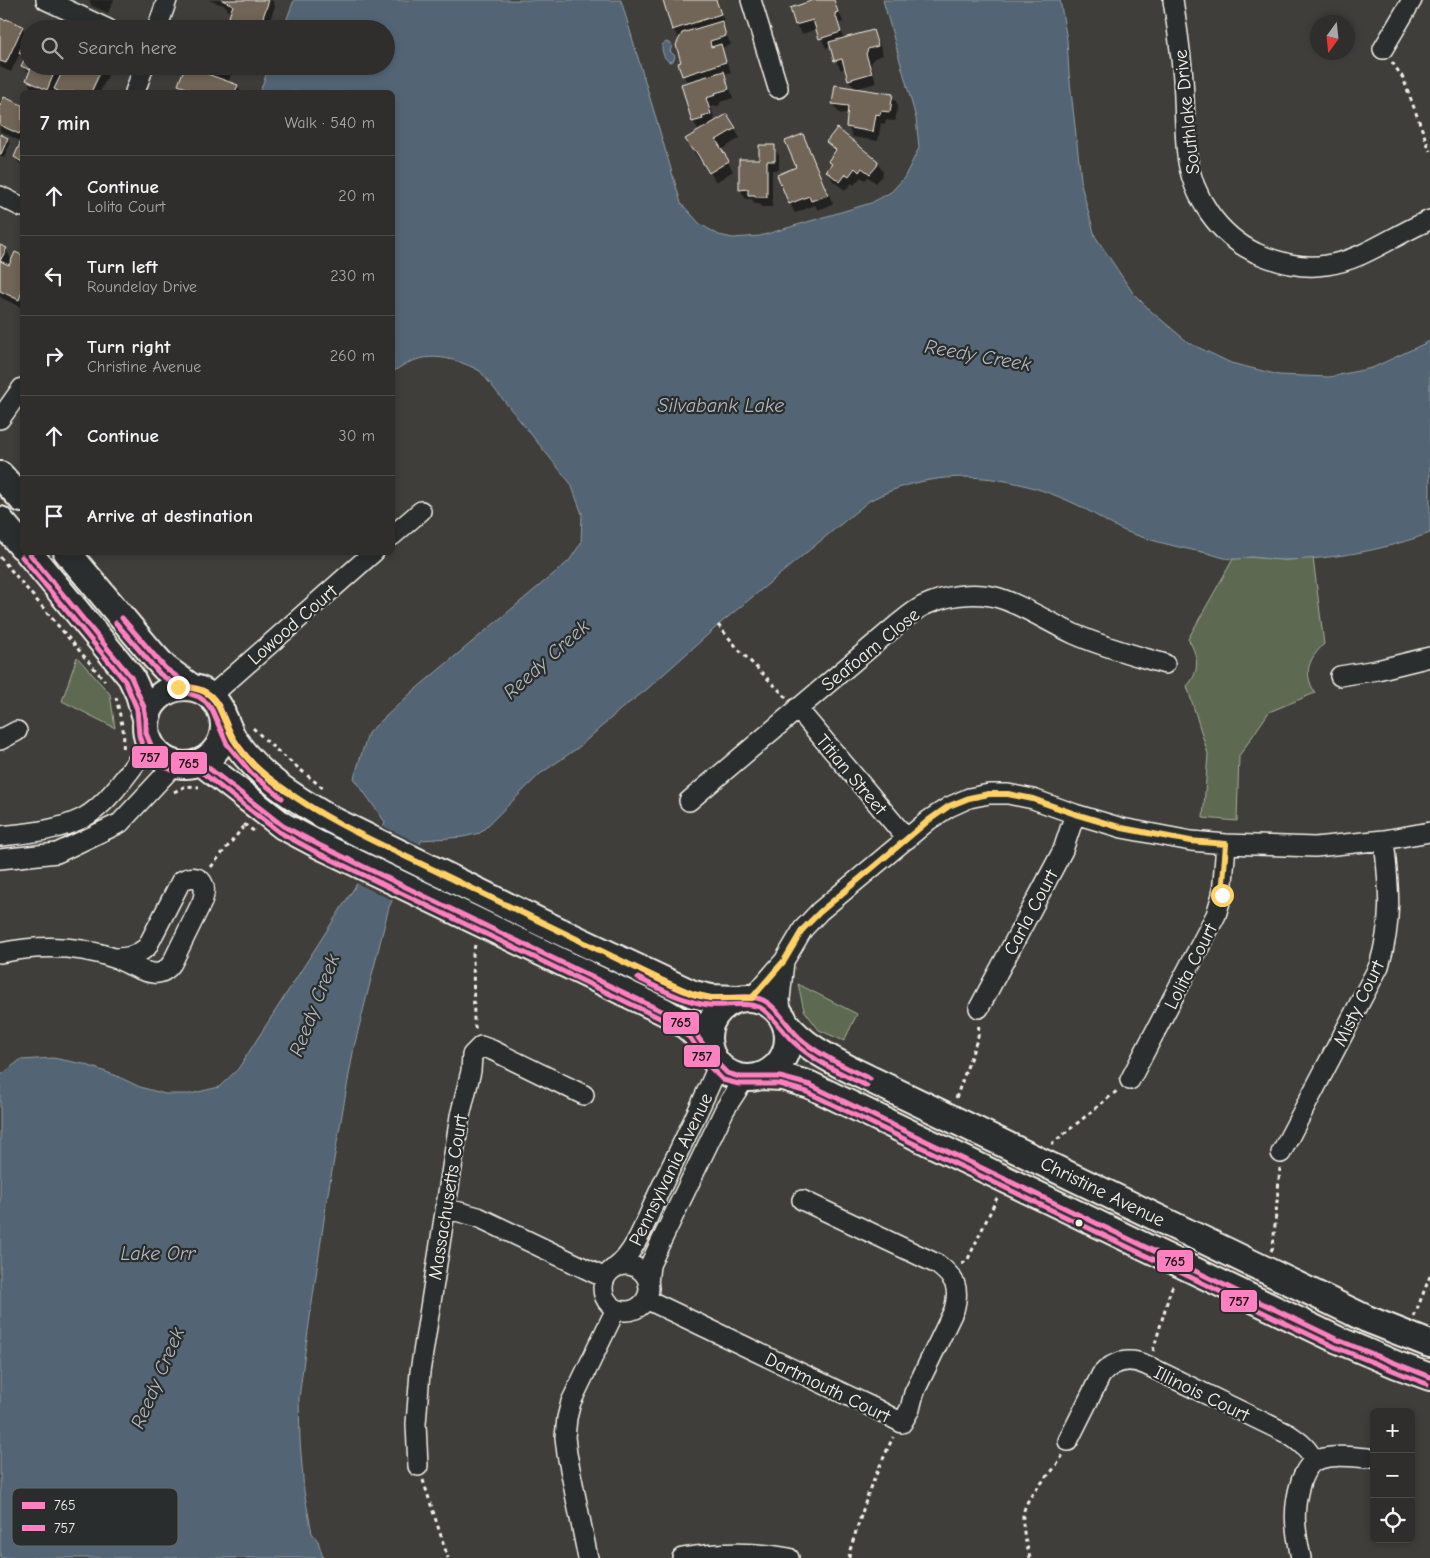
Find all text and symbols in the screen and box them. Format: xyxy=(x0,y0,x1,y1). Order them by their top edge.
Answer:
north arrow xyxy=(1310,15,1355,60)
search box xyxy=(20,20,395,75)
icon: search xyxy=(38,34,66,62)
text: Search here xyxy=(78,37,177,59)
street label: Southlake Drive xyxy=(1170,48,1204,175)
text: 7 min xyxy=(40,111,90,135)
text: Walk · 540 m xyxy=(284,114,375,132)
text: Continue xyxy=(87,176,159,198)
icon: ahead xyxy=(40,182,68,210)
text: 20 m xyxy=(338,187,375,205)
text: Lolita Court xyxy=(87,198,165,216)
text: Turn left xyxy=(87,256,158,278)
icon: left xyxy=(40,262,68,290)
text: 230 m xyxy=(330,267,375,285)
text: Roundelay Drive xyxy=(87,278,197,296)
water label: Reedy Creek xyxy=(923,335,1033,376)
text: Turn right xyxy=(87,336,171,358)
icon: right xyxy=(40,342,68,370)
text: 260 m xyxy=(330,347,375,365)
text: Christine Avenue xyxy=(87,358,201,376)
water label: Silvabank Lake xyxy=(658,394,784,417)
icon: ahead xyxy=(40,422,68,450)
text: Continue xyxy=(87,425,159,447)
text: 30 m xyxy=(339,427,375,445)
icon: arrive xyxy=(40,502,68,530)
text: Arrive at destination xyxy=(87,505,253,527)
street label: Lowood Court xyxy=(244,580,342,669)
street label: Seafoam Close xyxy=(817,604,924,696)
water label: Reedy Creek xyxy=(499,615,594,704)
route end xyxy=(167,676,190,699)
street label: Titian Street xyxy=(811,730,892,820)
line badge: 757 xyxy=(131,745,169,769)
text: 757 xyxy=(140,749,161,766)
line badge: 765 xyxy=(170,751,208,775)
text: 765 xyxy=(179,755,199,772)
street label: Carla Court xyxy=(999,865,1063,959)
route start xyxy=(1211,884,1234,907)
street label: Lolita Court xyxy=(1160,919,1222,1013)
water label: Reedy Creek xyxy=(284,951,345,1060)
street label: Misty Court xyxy=(1329,956,1389,1050)
line badge: 765 xyxy=(662,1011,700,1035)
text: 765 xyxy=(671,1014,691,1031)
line badge: 757 xyxy=(683,1044,721,1068)
text: 757 xyxy=(692,1048,713,1065)
street label: Pennsylvania Avenue xyxy=(624,1090,717,1249)
street label: Massachusetts Court xyxy=(424,1112,472,1281)
street label: Christine Avenue xyxy=(1037,1152,1168,1232)
unlabelled marker xyxy=(1074,1218,1084,1228)
water label: Lake Orr xyxy=(120,1242,197,1265)
line badge: 765 xyxy=(1156,1249,1194,1273)
text: 765 xyxy=(1165,1253,1185,1270)
line badge: 757 xyxy=(1220,1289,1258,1313)
text: 757 xyxy=(1229,1293,1250,1310)
water label: Reedy Creek xyxy=(126,1324,189,1432)
street label: Dartmouth Court xyxy=(761,1348,894,1428)
street label: Illinois Court xyxy=(1150,1361,1253,1427)
map controls xyxy=(1370,1408,1415,1543)
button: + xyxy=(1370,1408,1415,1453)
button: − xyxy=(1370,1453,1415,1498)
legend xyxy=(12,1488,178,1546)
text: 765 xyxy=(54,1497,76,1514)
button: locate xyxy=(1370,1498,1415,1543)
text: 757 xyxy=(54,1520,75,1537)

